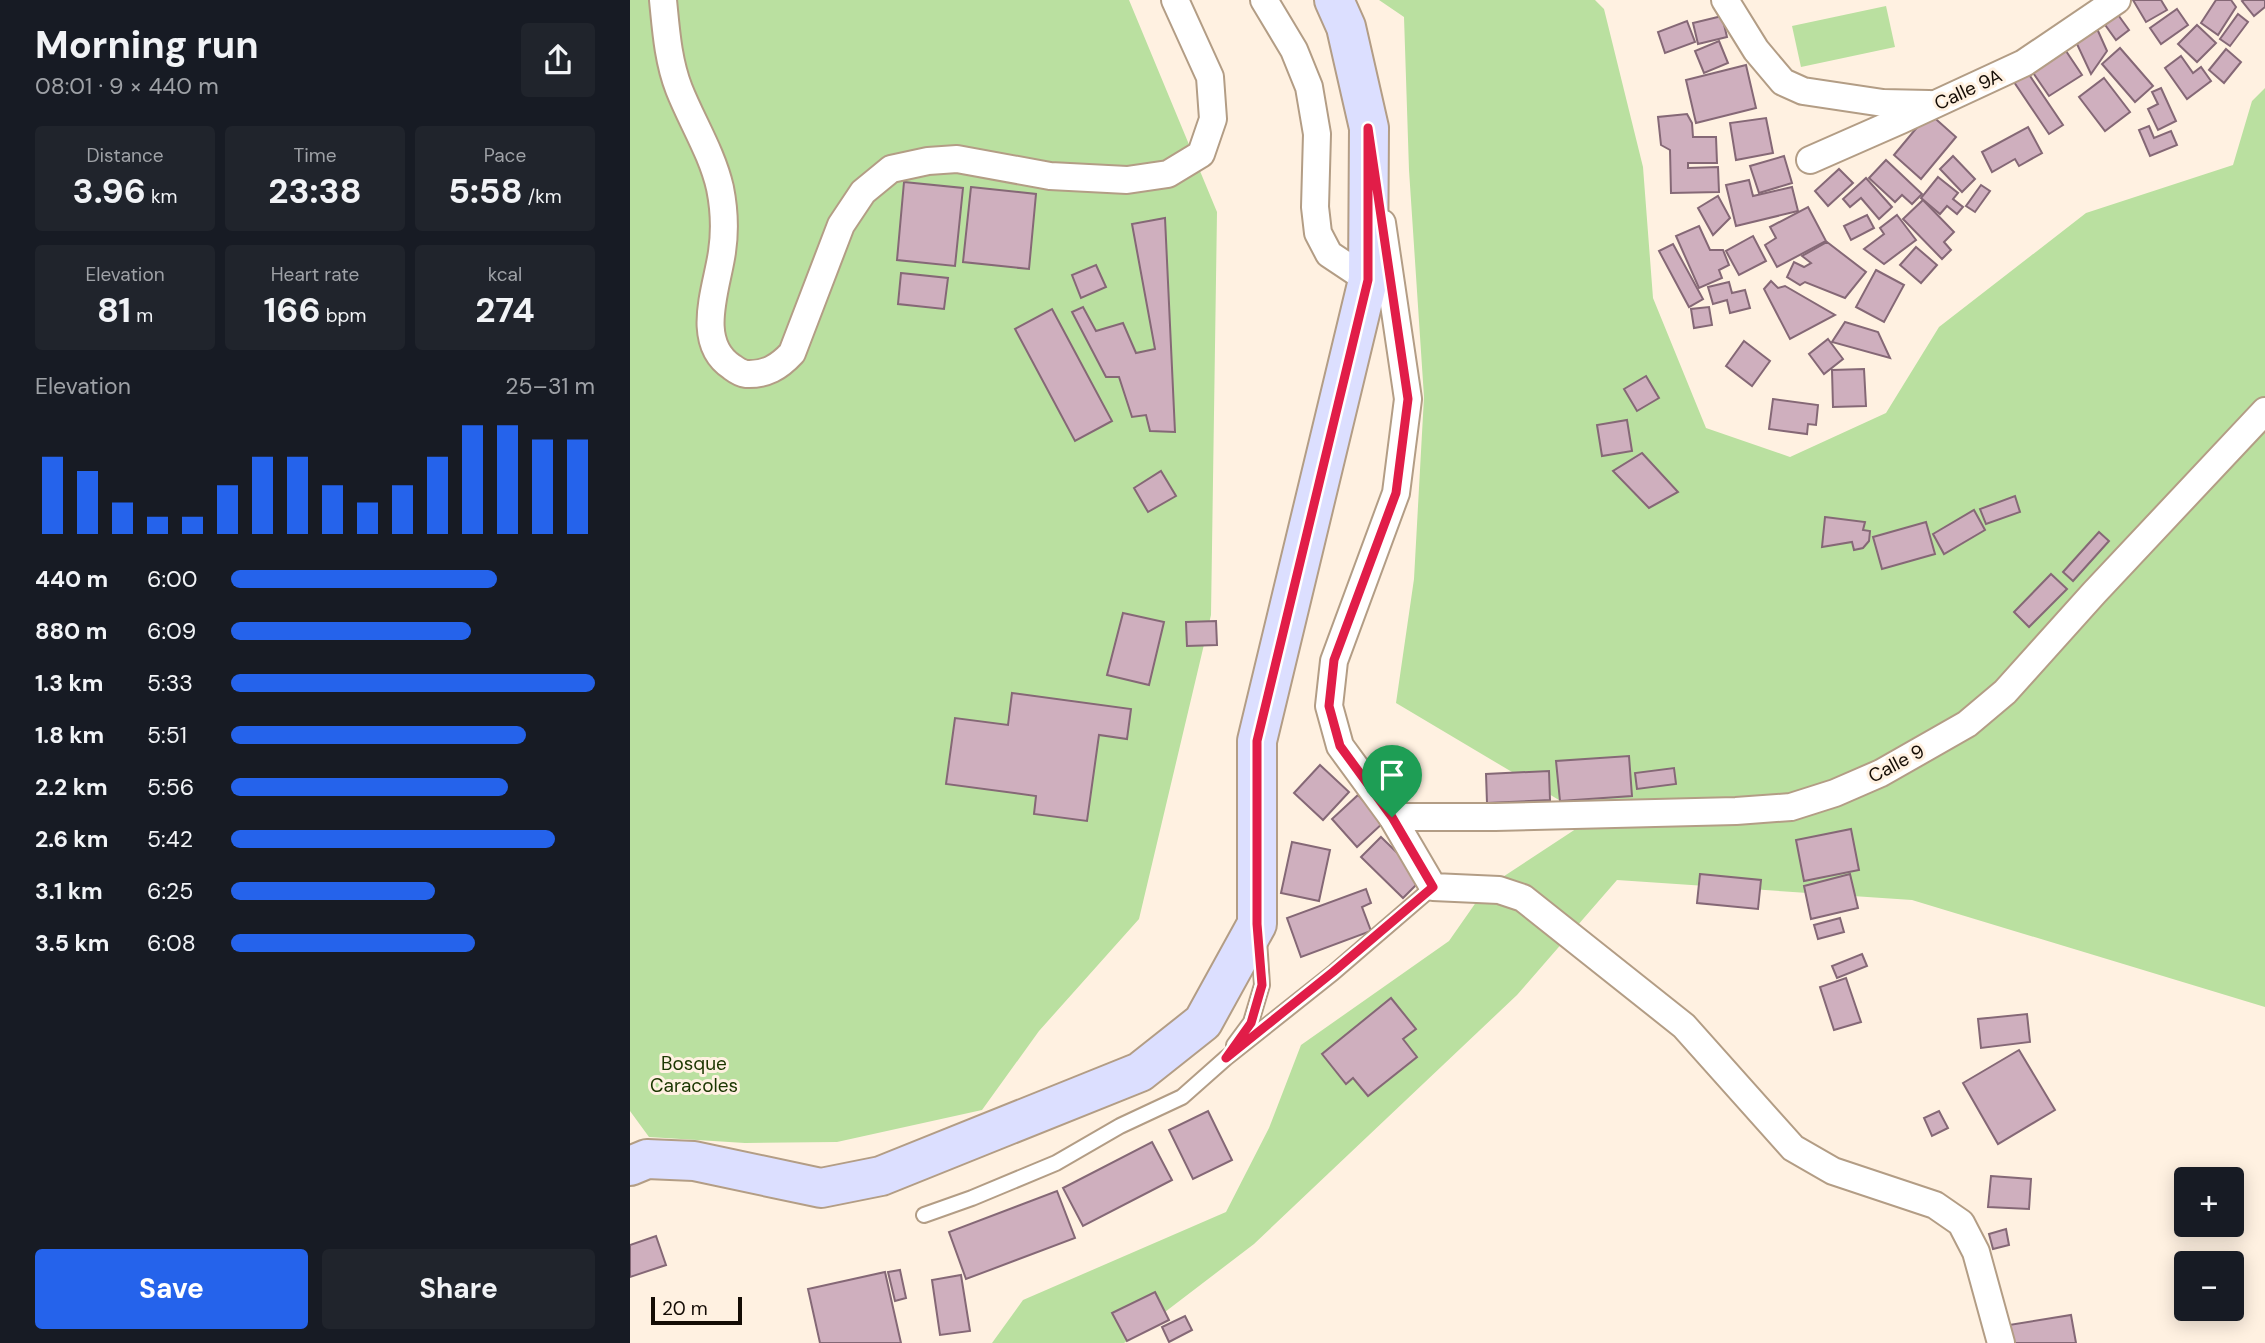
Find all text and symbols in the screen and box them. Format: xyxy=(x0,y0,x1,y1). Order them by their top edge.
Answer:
text: Morning run xyxy=(35,20,259,70)
button: share xyxy=(521,23,595,97)
street label: Calle 9A xyxy=(1930,63,2006,116)
text: 08:01 · 9 × 440 m xyxy=(35,71,219,101)
text: Distance xyxy=(86,143,164,168)
text: Time xyxy=(294,143,336,168)
text: Pace xyxy=(484,143,526,168)
text: 3.96 xyxy=(73,168,146,214)
text: 23:38 xyxy=(268,168,362,214)
text: 5:58 xyxy=(448,168,523,214)
text: km xyxy=(146,184,177,209)
text: /km xyxy=(523,184,562,209)
text: Elevation xyxy=(85,262,165,287)
text: Heart rate xyxy=(271,262,359,287)
text: kcal xyxy=(488,262,522,287)
text: 81 xyxy=(97,287,131,333)
text: 166 xyxy=(264,287,321,333)
text: 274 xyxy=(475,287,535,333)
text: m xyxy=(131,303,153,328)
text: bpm xyxy=(321,303,366,328)
text: Elevation xyxy=(35,371,131,401)
text: 25–31 m xyxy=(505,371,595,401)
text: 440 m xyxy=(35,564,108,594)
text: 6:00 xyxy=(147,564,198,594)
text: 880 m xyxy=(35,616,107,646)
text: 6:09 xyxy=(147,616,196,646)
text: 1.3 km xyxy=(35,668,103,698)
text: 5:33 xyxy=(147,668,193,698)
text: 1.8 km xyxy=(35,720,104,750)
text: 5:51 xyxy=(147,720,187,750)
street label: Calle 9 xyxy=(1864,738,1929,789)
pin xyxy=(1362,745,1422,817)
icon: arrive xyxy=(1373,756,1411,794)
text: 2.2 km xyxy=(35,772,108,802)
text: 5:56 xyxy=(147,772,194,802)
text: 2.6 km xyxy=(35,824,108,854)
text: 5:42 xyxy=(147,824,193,854)
text: 3.1 km xyxy=(35,876,103,906)
text: 6:25 xyxy=(147,876,193,906)
text: 3.5 km xyxy=(35,928,109,958)
text: 6:08 xyxy=(147,928,196,958)
park label: Bosque Caracoles xyxy=(650,1051,738,1098)
map controls xyxy=(2174,1167,2244,1321)
button: + xyxy=(2174,1167,2244,1237)
button: Save xyxy=(35,1249,308,1329)
button: Share xyxy=(322,1249,595,1329)
button: − xyxy=(2174,1251,2244,1321)
scale bar xyxy=(651,1294,742,1326)
text: 20 m xyxy=(662,1296,708,1321)

